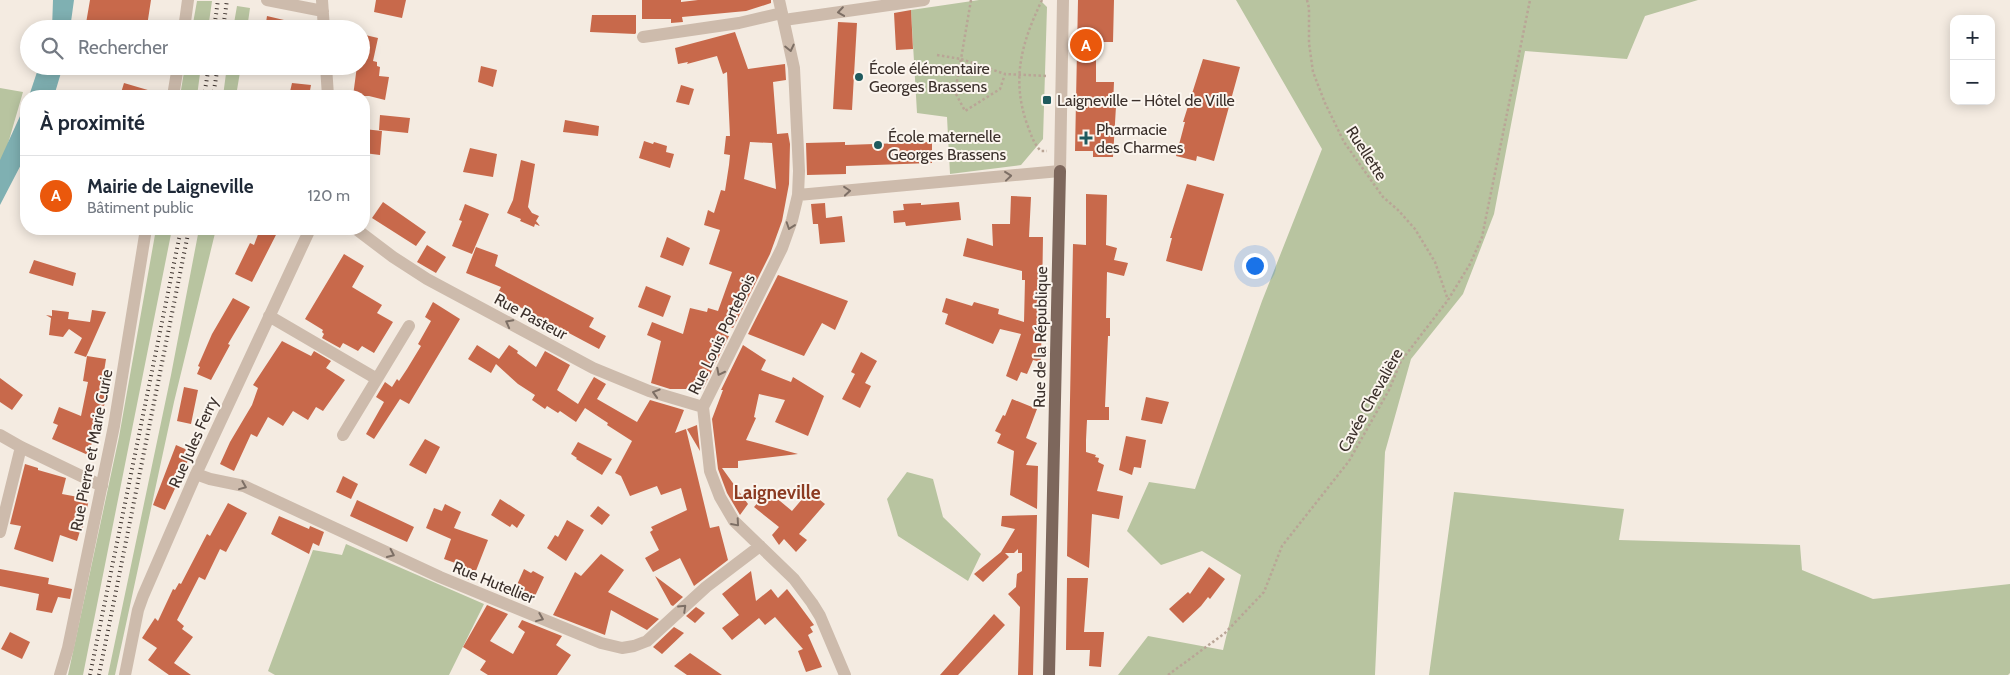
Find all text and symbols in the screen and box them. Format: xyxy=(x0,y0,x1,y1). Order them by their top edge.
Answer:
one-way arrow xyxy=(837,6,845,17)
map controls xyxy=(1950,15,1995,105)
button: + xyxy=(1950,15,1995,60)
search box xyxy=(20,20,370,75)
pin: A xyxy=(1070,26,1102,64)
icon: search xyxy=(38,34,66,62)
text: Rechercher xyxy=(78,36,168,59)
one-way arrow xyxy=(784,43,795,52)
place label: École élémentaire Georges Brassens xyxy=(869,59,990,96)
button: − xyxy=(1950,60,1995,105)
marker: École élémentaire Georges Brassens xyxy=(853,71,865,83)
place label: Laigneville – Hôtel de Ville xyxy=(1057,91,1235,110)
marker: Laigneville – Hôtel de Ville xyxy=(1041,94,1053,106)
text: À proximité xyxy=(40,110,145,135)
place label: Pharmacie des Charmes xyxy=(1096,120,1184,157)
street label: Ruellette xyxy=(1342,123,1391,184)
place label: École maternelle Georges Brassens xyxy=(888,127,1006,164)
marker: Pharmacie des Charmes xyxy=(1080,132,1092,144)
marker: École maternelle Georges Brassens xyxy=(872,139,884,151)
one-way arrow xyxy=(1005,171,1013,182)
text: Mairie de Laigneville xyxy=(87,175,253,198)
text: A xyxy=(51,186,61,205)
text: 120 m xyxy=(308,186,350,205)
one-way arrow xyxy=(843,186,851,197)
text: Bâtiment public xyxy=(87,198,194,217)
one-way arrow xyxy=(786,221,796,230)
your location xyxy=(1242,253,1268,279)
street label: Rue de la République xyxy=(1030,266,1051,408)
street label: Rue Louis Portebois xyxy=(684,270,759,398)
street label: Rue Pasteur xyxy=(491,289,571,344)
one-way arrow xyxy=(506,319,515,329)
street label: Cavée Chevalière xyxy=(1334,345,1407,455)
street label: Rue Pierre et Marie Curie xyxy=(66,367,117,533)
one-way arrow xyxy=(716,367,726,376)
one-way arrow xyxy=(652,388,660,398)
street label: Rue Jules Ferry xyxy=(165,394,222,491)
one-way arrow xyxy=(238,480,247,490)
district label: Laigneville xyxy=(734,481,821,504)
one-way arrow xyxy=(731,518,740,527)
one-way arrow xyxy=(386,548,395,558)
street label: Rue Hutellier xyxy=(450,557,539,608)
one-way arrow xyxy=(677,605,686,614)
one-way arrow xyxy=(535,612,544,622)

